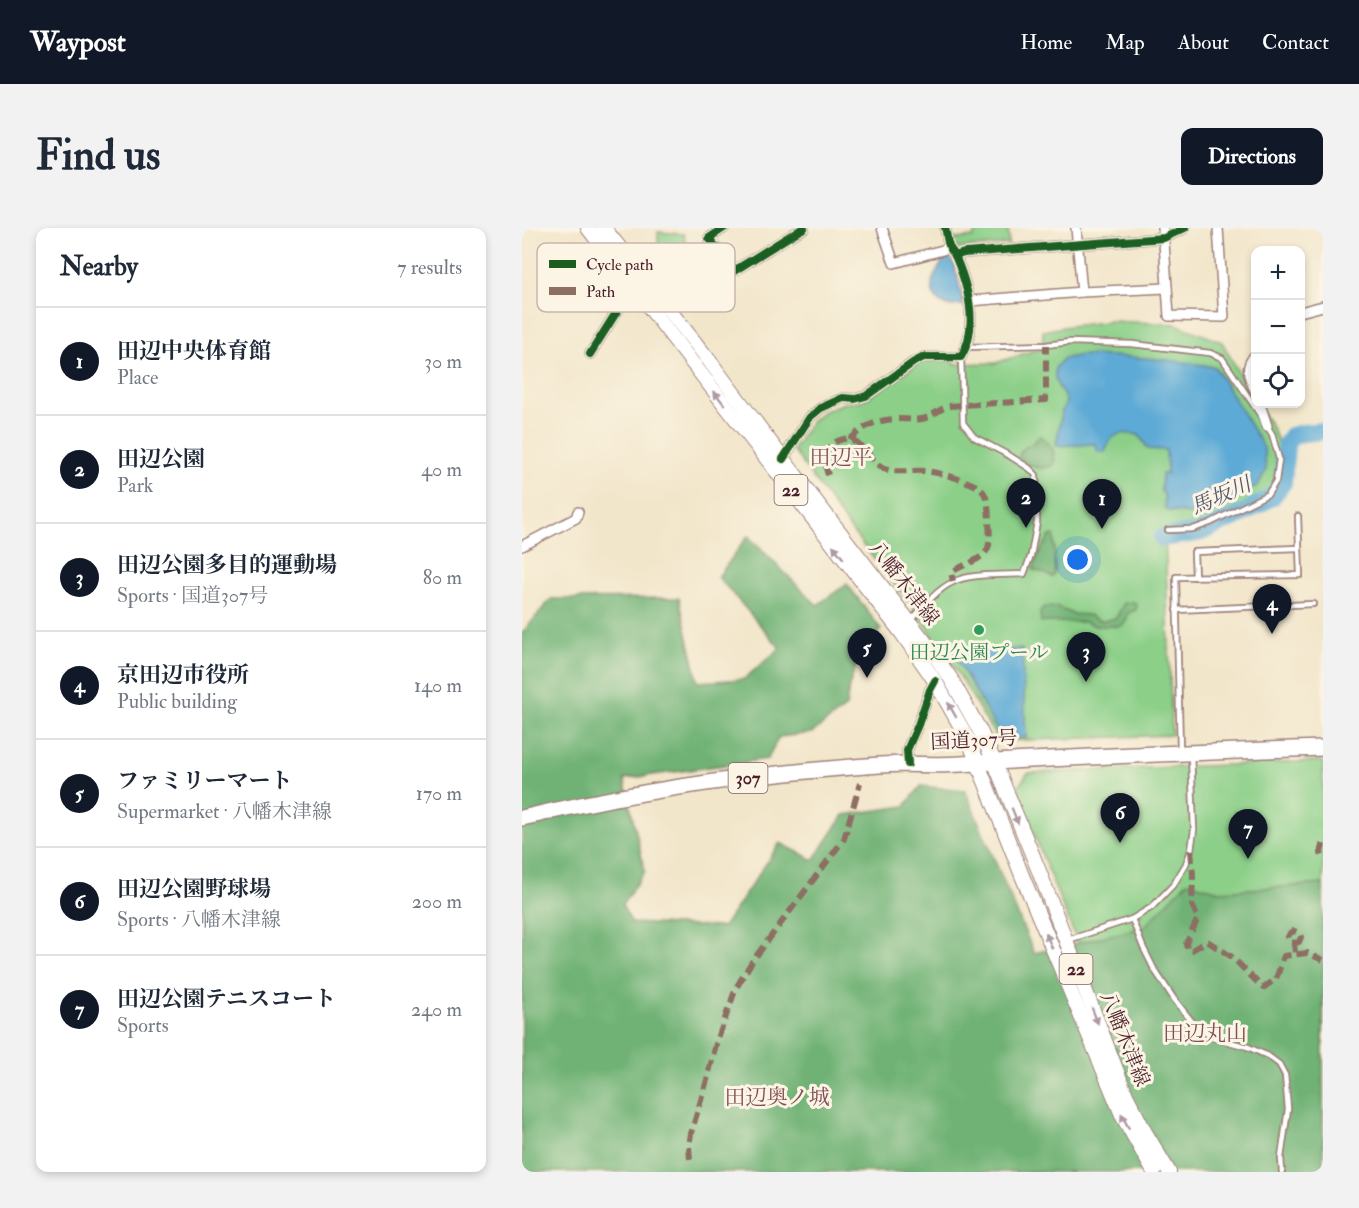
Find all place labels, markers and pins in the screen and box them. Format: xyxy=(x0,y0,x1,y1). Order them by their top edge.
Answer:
pin: 2 xyxy=(1006,478,1046,528)
pin: 1 xyxy=(1082,480,1122,529)
pin: 4 xyxy=(1252,584,1292,634)
marker: 田辺公園プール xyxy=(972,623,986,637)
pin: 5 xyxy=(848,628,886,678)
pin: 3 xyxy=(1066,632,1106,682)
place label: 田辺公園プール xyxy=(910,640,1049,665)
pin: 6 xyxy=(1100,794,1140,843)
pin: 7 xyxy=(1228,810,1268,859)

